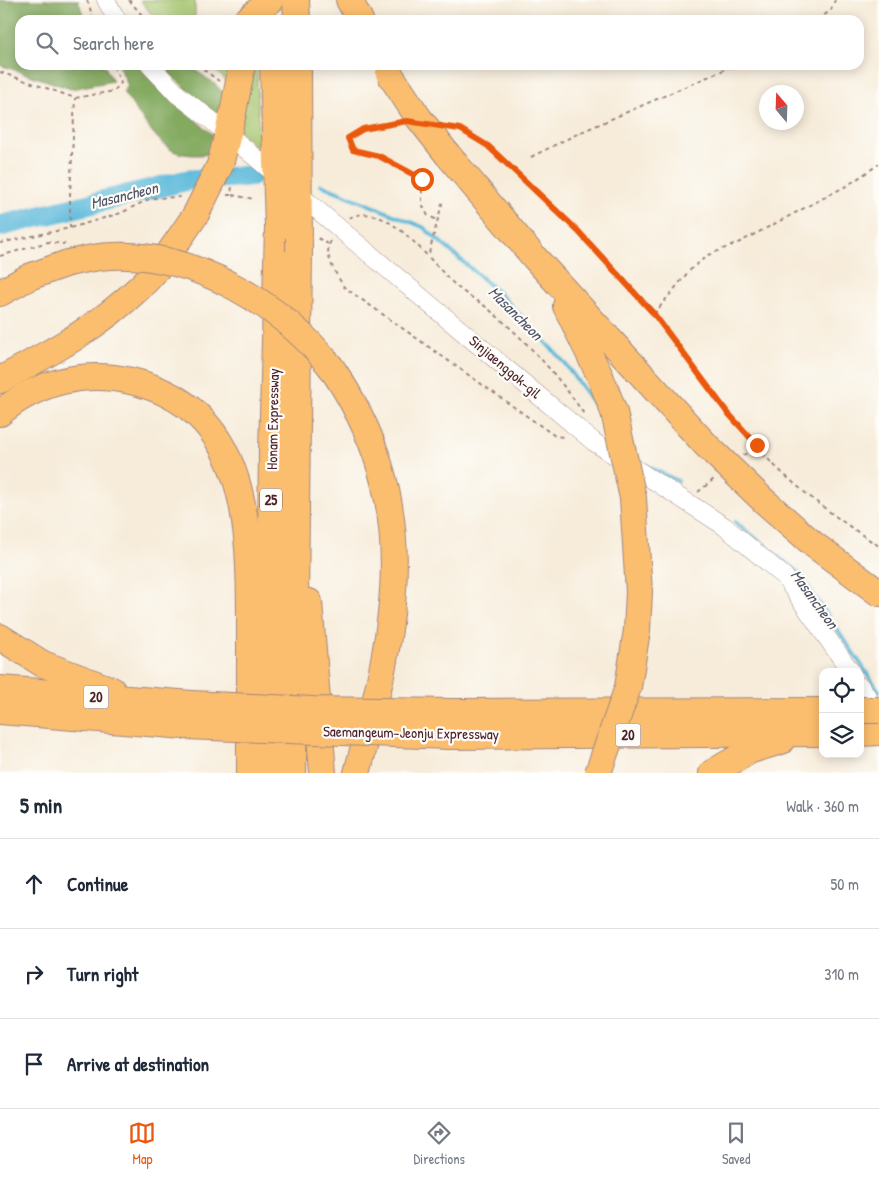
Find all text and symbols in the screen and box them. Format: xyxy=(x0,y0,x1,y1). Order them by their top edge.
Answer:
search box xyxy=(15,15,864,70)
icon: search xyxy=(33,29,61,57)
text: Search here xyxy=(73,30,154,56)
north arrow xyxy=(759,85,804,130)
route start xyxy=(411,168,434,191)
water label: Masancheon xyxy=(88,176,162,214)
water label: Masancheon xyxy=(484,281,549,346)
street label: Sinjiaenggok-gil xyxy=(465,330,546,403)
street label: Honam Expressway xyxy=(261,368,284,470)
route end xyxy=(746,434,769,457)
road number: 25 xyxy=(260,488,282,512)
water label: Masancheon xyxy=(786,565,845,635)
map controls xyxy=(819,668,864,758)
button: locate xyxy=(819,668,864,713)
road number: 20 xyxy=(84,686,108,709)
button: layers xyxy=(819,713,864,758)
street label: Saemangeum-Jeonju Expressway xyxy=(323,720,499,745)
road number: 20 xyxy=(616,724,640,746)
text: 5 min xyxy=(20,791,62,820)
text: Walk · 360 m xyxy=(786,795,859,817)
icon: ahead xyxy=(20,870,48,898)
text: Continue xyxy=(67,871,128,897)
text: 50 m xyxy=(831,873,859,895)
icon: right xyxy=(20,960,48,988)
text: Turn right xyxy=(67,961,138,987)
text: 310 m xyxy=(824,963,859,985)
icon: arrive xyxy=(20,1050,48,1078)
text: Arrive at destination xyxy=(67,1051,209,1077)
tab: Map xyxy=(128,1119,156,1168)
tab: Directions xyxy=(413,1119,465,1168)
tab: Saved xyxy=(722,1119,751,1168)

